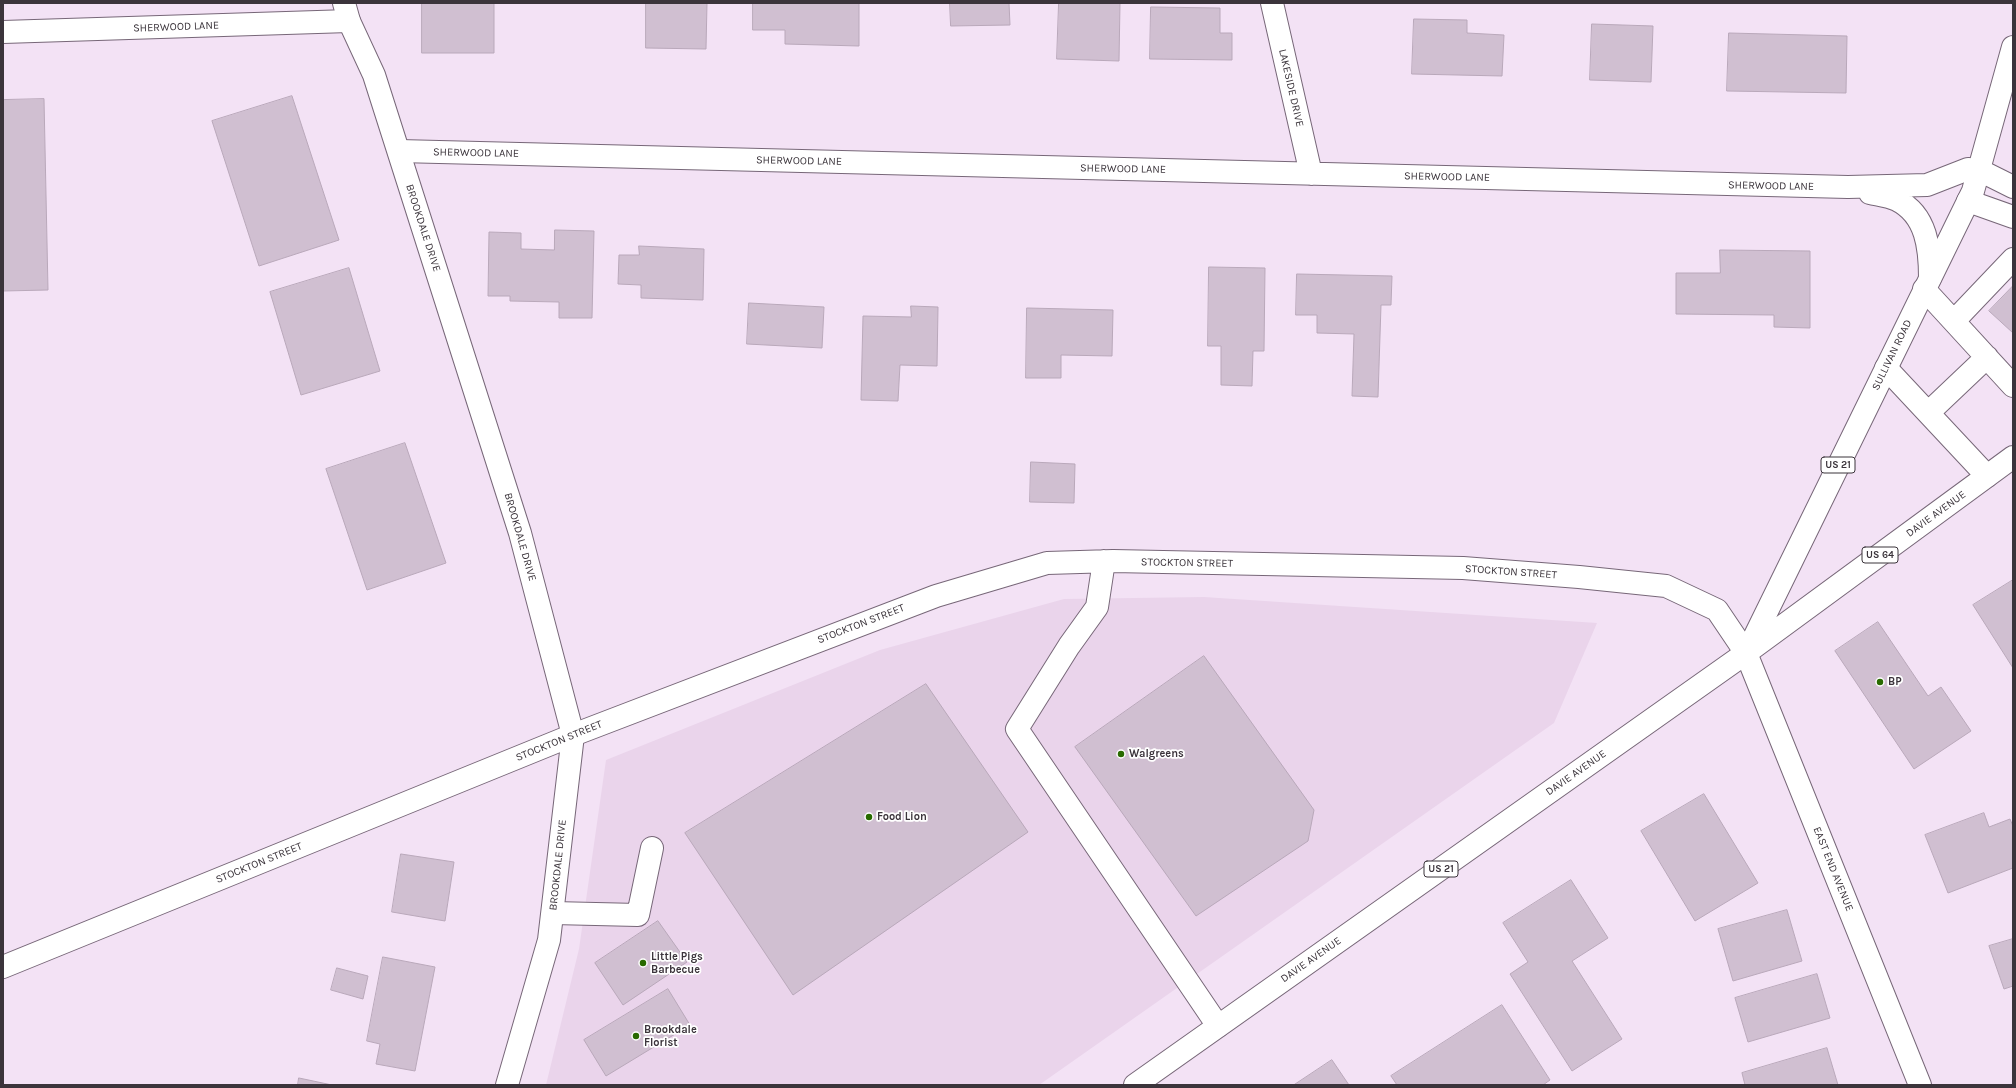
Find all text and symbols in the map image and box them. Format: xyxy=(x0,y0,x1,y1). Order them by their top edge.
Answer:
street label: SHERWOOD LANE xyxy=(133,19,219,35)
street label: LAKESIDE DRIVE xyxy=(1276,48,1306,128)
street label: SHERWOOD LANE xyxy=(433,146,519,160)
street label: SHERWOOD LANE xyxy=(756,154,842,168)
street label: SHERWOOD LANE xyxy=(1080,162,1166,176)
street label: SHERWOOD LANE xyxy=(1404,170,1490,184)
street label: SHERWOOD LANE xyxy=(1728,179,1814,193)
street label: BROOKDALE DRIVE xyxy=(403,182,443,274)
street label: SULLIVAN ROAD xyxy=(1869,318,1915,392)
road number: US 21 xyxy=(1821,457,1855,473)
street label: DAVIE AVENUE xyxy=(1904,488,1968,540)
street label: BROOKDALE DRIVE xyxy=(501,491,539,583)
road number: US 64 xyxy=(1862,547,1898,563)
street label: STOCKTON STREET xyxy=(1141,556,1233,570)
street label: STOCKTON STREET xyxy=(1465,562,1557,582)
street label: STOCKTON STREET xyxy=(816,601,906,647)
place label: BP xyxy=(1888,675,1902,689)
marker: BP xyxy=(1875,677,1885,687)
street label: STOCKTON STREET xyxy=(514,718,604,764)
place label: Walgreens xyxy=(1129,747,1184,761)
street label: DAVIE AVENUE xyxy=(1543,747,1609,799)
marker: Walgreens xyxy=(1116,749,1126,759)
place label: Food Lion xyxy=(877,810,927,824)
marker: Food Lion xyxy=(864,812,874,822)
street label: BROOKDALE DRIVE xyxy=(547,819,569,911)
street label: EAST END AVENUE xyxy=(1810,825,1856,913)
street label: STOCKTON STREET xyxy=(214,840,304,886)
road number: US 21 xyxy=(1424,861,1458,877)
street label: DAVIE AVENUE xyxy=(1278,934,1344,986)
place label: Little Pigs Barbecue xyxy=(651,950,703,976)
marker: Little Pigs Barbecue xyxy=(638,958,648,968)
place label: Brookdale Florist xyxy=(644,1023,697,1049)
marker: Brookdale Florist xyxy=(631,1031,641,1041)

